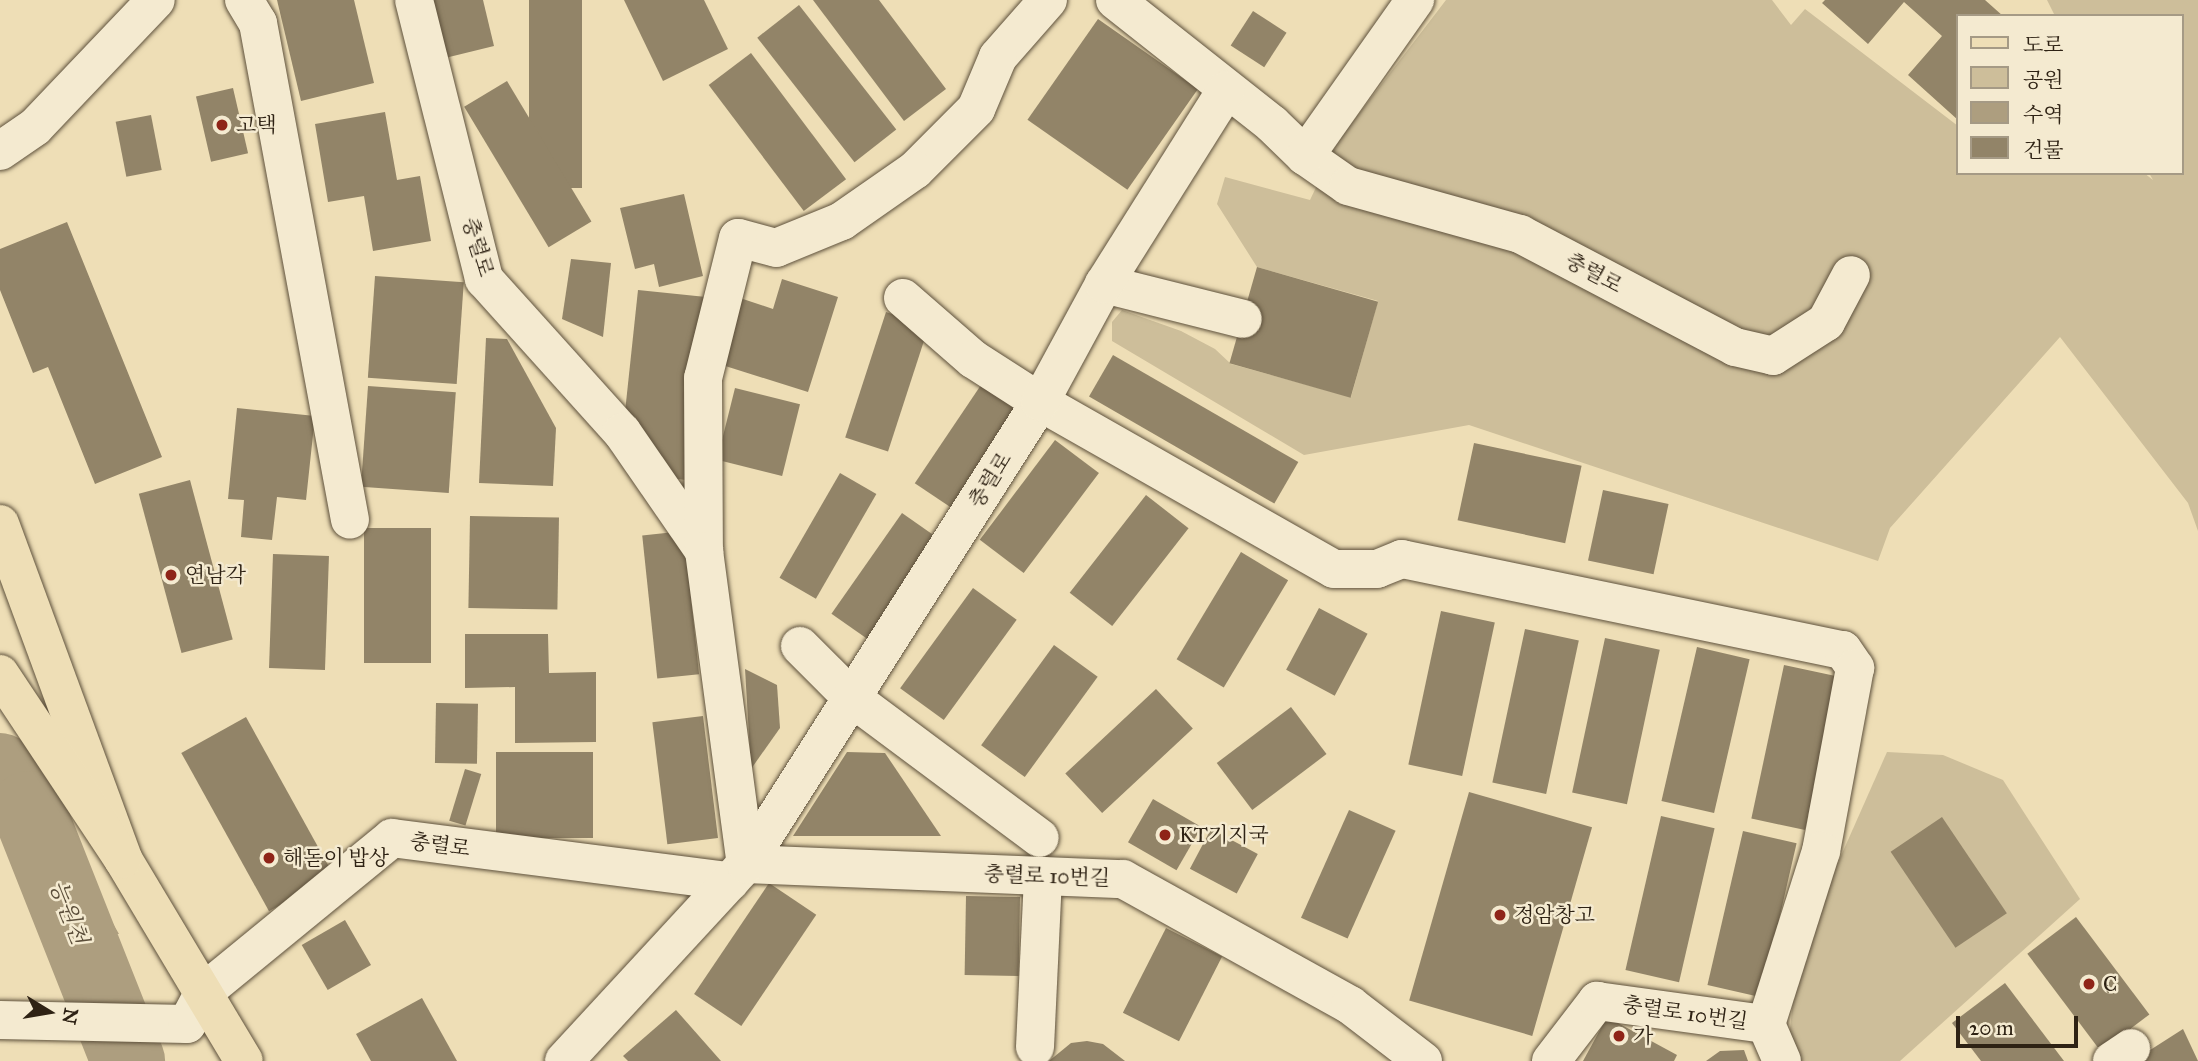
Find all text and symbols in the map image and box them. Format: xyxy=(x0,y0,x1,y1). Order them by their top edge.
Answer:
legend xyxy=(1956,14,2184,175)
text: 도로 xyxy=(2023,32,2064,58)
text: 공원 xyxy=(2023,67,2064,93)
text: 수역 xyxy=(2023,102,2064,128)
place label: 고택 xyxy=(236,112,277,138)
marker: 고택 xyxy=(214,117,230,133)
text: 건물 xyxy=(2023,137,2064,163)
street label: 충렬로 xyxy=(457,214,499,280)
street label: 충렬로 xyxy=(1561,248,1627,298)
street label: 충렬로 xyxy=(963,448,1017,512)
place label: 연남각 xyxy=(185,562,246,588)
marker: 연남각 xyxy=(163,567,179,583)
place label: KT기지국 xyxy=(1179,822,1269,848)
marker: KT기지국 xyxy=(1157,827,1173,843)
street label: 충렬로 xyxy=(408,828,472,862)
place label: 해돋이 밥상 xyxy=(283,845,389,871)
marker: 해돋이 밥상 xyxy=(261,850,277,866)
street label: 충렬로 10번길 xyxy=(983,861,1111,891)
water label: 능원천 xyxy=(44,876,94,948)
place label: 정암창고 xyxy=(1514,902,1595,928)
marker: 정암창고 xyxy=(1492,907,1508,923)
place label: C xyxy=(2103,971,2117,997)
marker: C xyxy=(2081,976,2097,992)
north arrow xyxy=(14,977,84,1047)
street label: 충렬로 10번길 xyxy=(1621,992,1749,1034)
scale bar xyxy=(1960,1002,2082,1046)
text: N xyxy=(57,1006,83,1026)
text: 20 m xyxy=(1969,1015,2014,1041)
place label: 가 xyxy=(1633,1023,1653,1049)
marker: 가 xyxy=(1611,1028,1627,1044)

